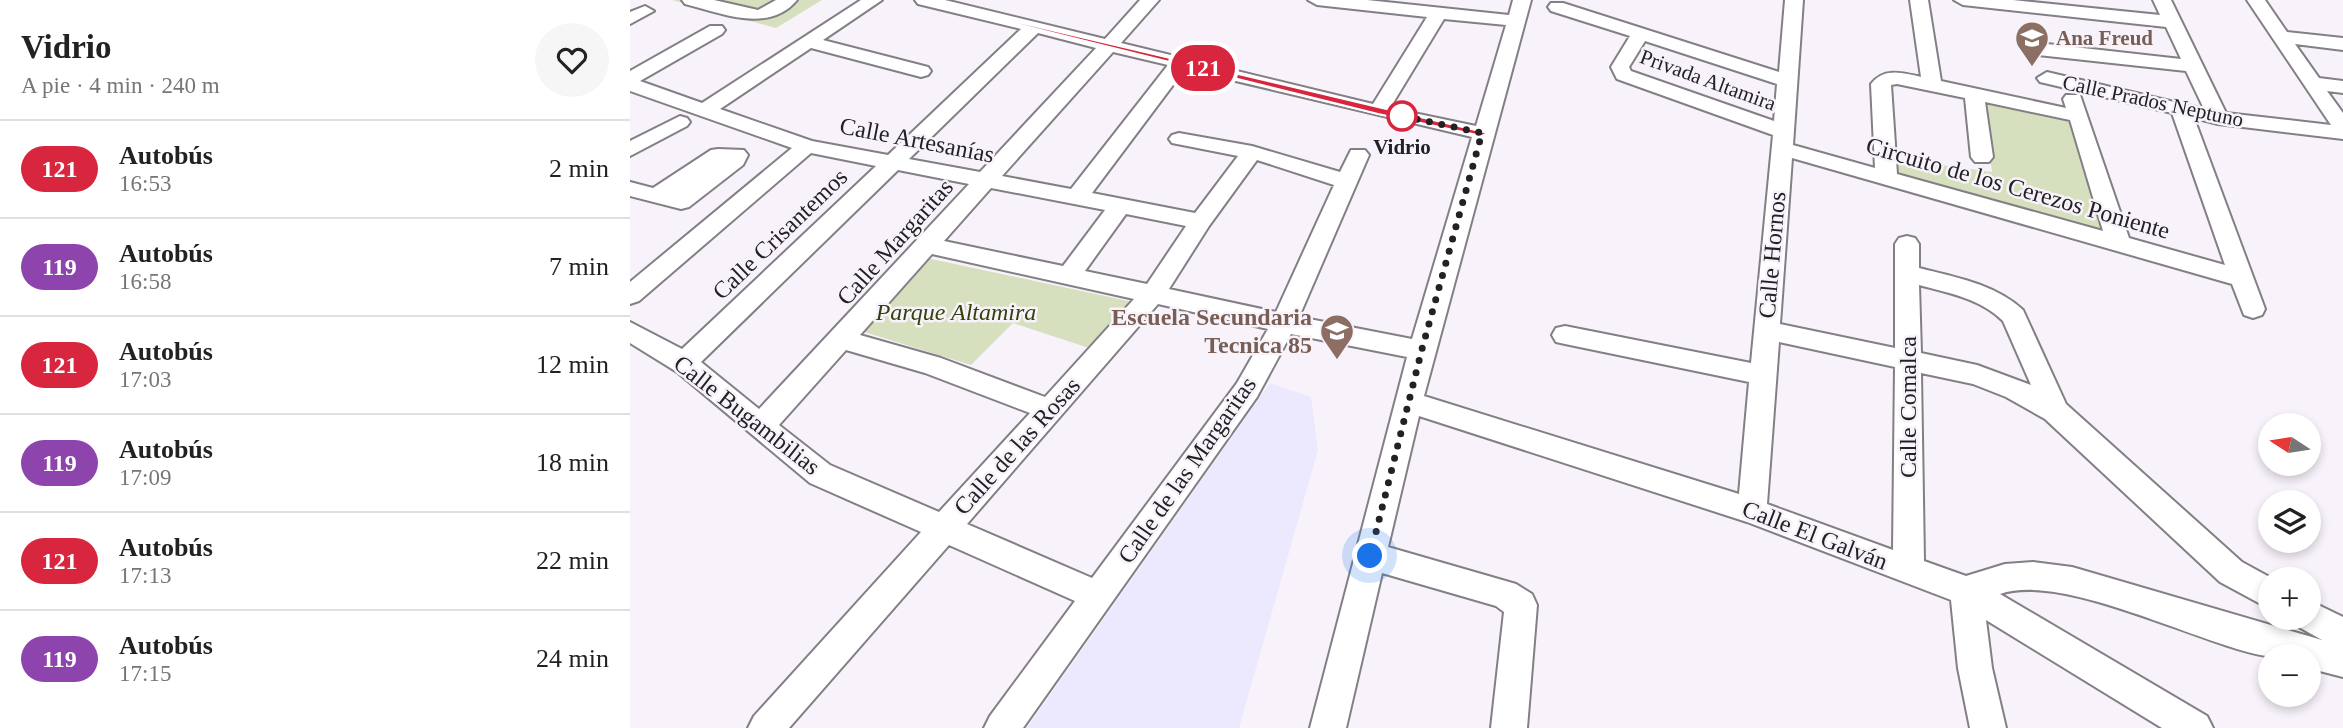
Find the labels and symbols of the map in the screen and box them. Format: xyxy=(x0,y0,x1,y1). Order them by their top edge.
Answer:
school or university icon: Ana Freud xyxy=(2013,19,2051,68)
place label: Ana Freud xyxy=(2056,26,2153,50)
street label: Privada Altamira xyxy=(1637,44,1780,116)
line badge: 121 xyxy=(1163,45,1243,91)
street label: Calle Prados Neptuno xyxy=(2060,70,2246,132)
marker: Vidrio xyxy=(1387,101,1417,131)
street label: Calle Artesanías xyxy=(838,112,996,168)
street label: Circuito de los Cerezos Poniente xyxy=(1863,132,2173,244)
place label: Vidrio xyxy=(1373,135,1431,159)
street label: Calle Crisantemos xyxy=(707,163,853,305)
street label: Calle Margaritas xyxy=(832,174,958,310)
street label: Calle Hornos xyxy=(1754,190,1790,320)
park label: Parque Altamira xyxy=(875,299,1036,325)
place label: Escuela Secundaria Tecnica 85 xyxy=(1111,304,1312,358)
school or university icon: Escuela Secundaria Tecnica 85 xyxy=(1318,312,1356,361)
street label: Calle Comalca xyxy=(1895,336,1921,478)
street label: Calle Bugambilias xyxy=(669,350,825,480)
street label: Calle de las Rosas xyxy=(949,372,1085,520)
street label: Calle de las Margaritas xyxy=(1113,372,1261,568)
north arrow xyxy=(2258,413,2320,476)
street label: Calle El Galván xyxy=(1739,495,1891,575)
your location xyxy=(1352,538,1387,573)

